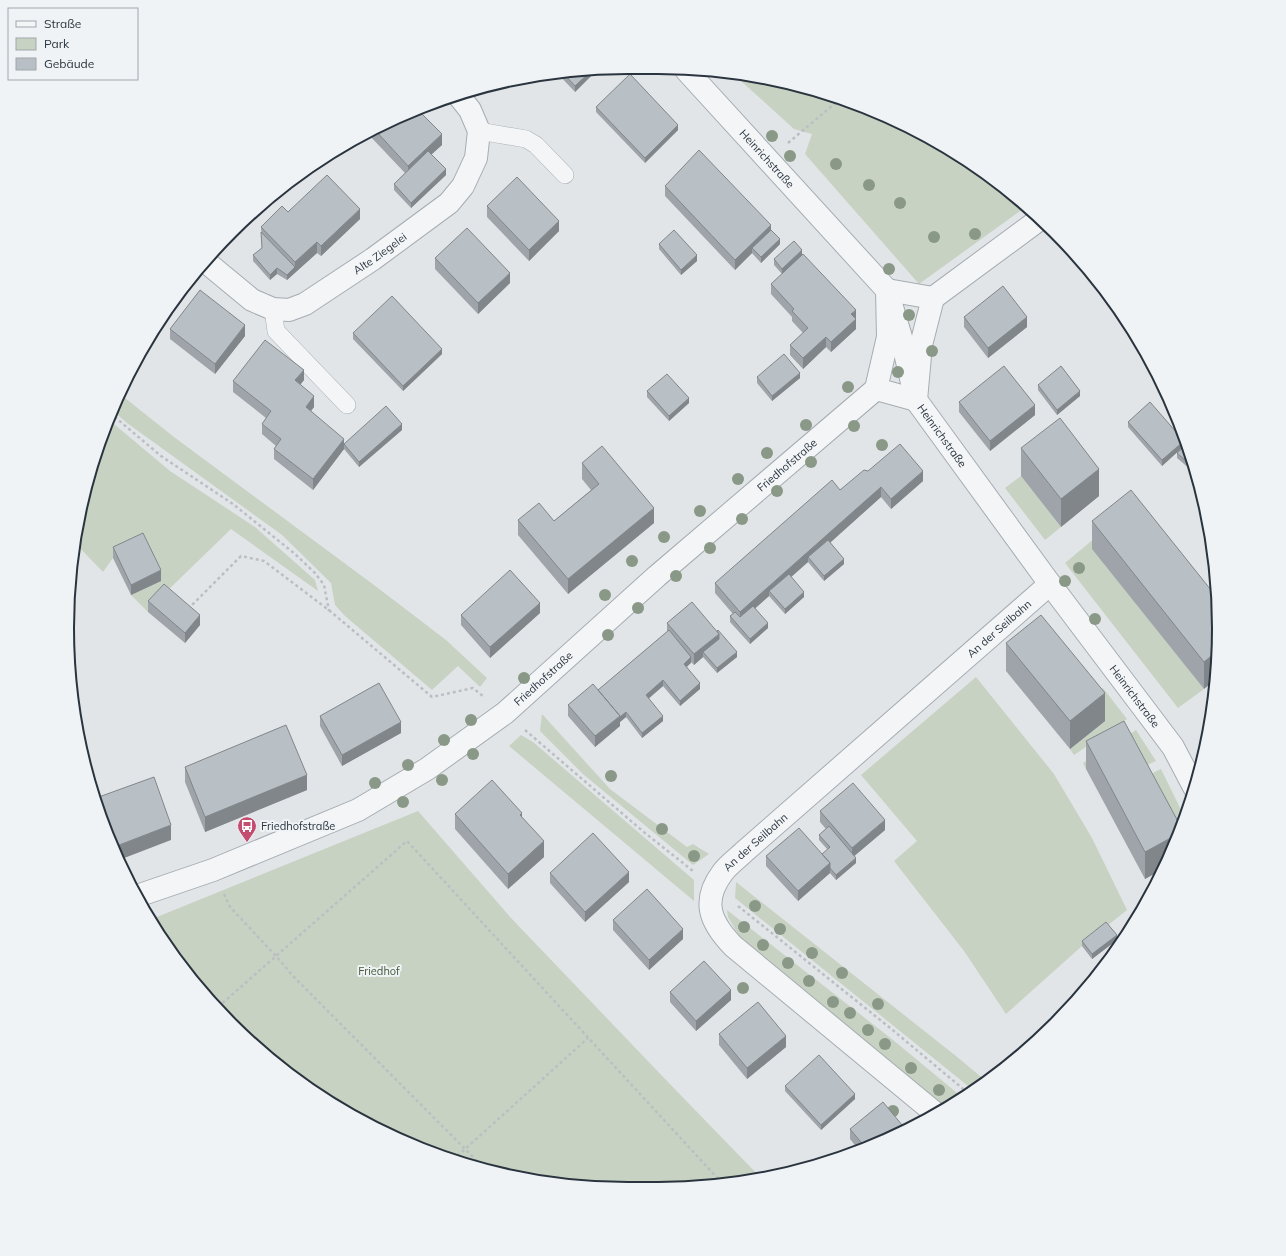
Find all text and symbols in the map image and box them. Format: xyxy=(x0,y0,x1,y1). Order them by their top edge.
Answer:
legend xyxy=(8,8,138,80)
text: Straße xyxy=(44,16,81,31)
text: Park xyxy=(44,36,70,51)
text: Gebäude xyxy=(44,56,94,71)
street label: Heinrichstraße xyxy=(737,126,797,191)
street label: Alte Ziegelei xyxy=(350,230,409,277)
street label: Heinrichstraße xyxy=(914,401,970,470)
street label: Friedhofstraße xyxy=(754,436,820,495)
street label: An der Seilbahn xyxy=(964,597,1034,661)
street label: Friedhofstraße xyxy=(511,648,576,709)
street label: Heinrichstraße xyxy=(1107,662,1163,730)
street label: An der Seilbahn xyxy=(720,810,790,874)
bus stop icon: Friedhofstraße xyxy=(236,815,258,843)
place label: Friedhofstraße xyxy=(261,819,335,833)
park label: Friedhof xyxy=(358,964,400,978)

